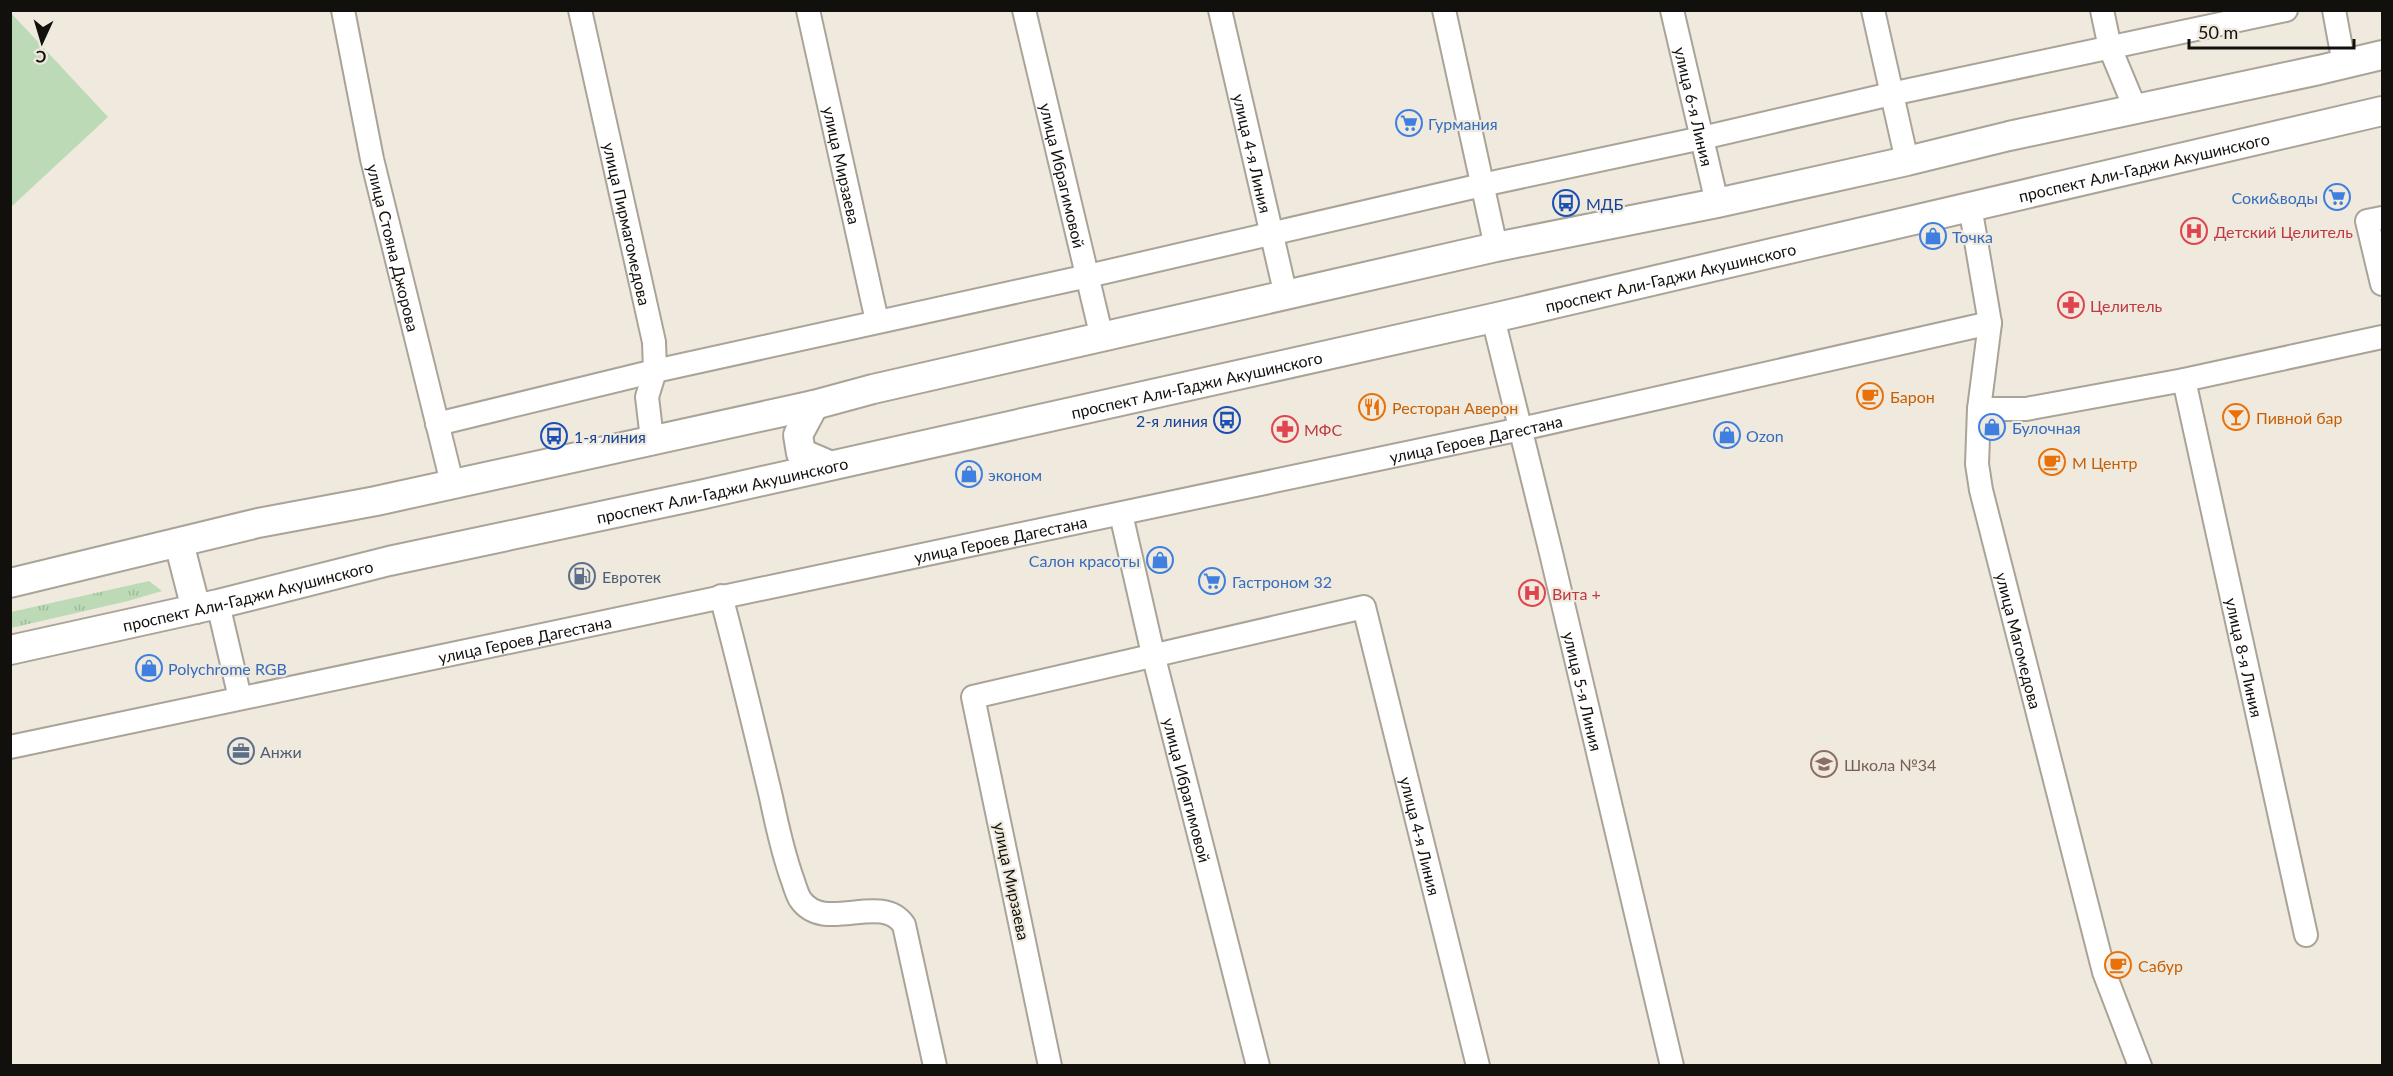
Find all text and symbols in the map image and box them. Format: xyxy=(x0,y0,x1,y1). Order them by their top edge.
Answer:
north arrow xyxy=(12,12,72,72)
scale bar xyxy=(2189,12,2354,50)
text: 50 m xyxy=(2198,21,2238,43)
street label: улица 6-я Линия xyxy=(1671,45,1718,168)
text: С xyxy=(35,48,47,67)
street label: улица 4-я Линия xyxy=(1230,92,1276,215)
street label: улица Ибрагимовой xyxy=(1037,101,1090,250)
street label: улица Мирзаева xyxy=(820,105,865,226)
supermarket icon: Гурмания xyxy=(1394,108,1424,138)
place label: Гурмания xyxy=(1428,114,1498,133)
street label: проспект Али-Гаджи Акушинского xyxy=(2017,128,2271,205)
street label: улица Пирмагомедова xyxy=(600,140,655,307)
street label: улица Стояна Джорова xyxy=(364,162,424,333)
supermarket icon: Соки&воды xyxy=(2322,182,2352,212)
bus stop icon: МДБ xyxy=(1551,188,1581,218)
place label: Соки&воды xyxy=(2231,188,2318,207)
place label: МДБ xyxy=(1586,194,1623,213)
hospital icon: Детский Целитель xyxy=(2179,216,2209,246)
shop icon: Точка xyxy=(1918,221,1948,251)
place label: Детский Целитель xyxy=(2214,222,2353,241)
place label: Точка xyxy=(1952,227,1993,246)
street label: проспект Али-Гаджи Акушинского xyxy=(1543,238,1798,315)
pharmacy icon: Целитель xyxy=(2056,290,2086,320)
place label: Целитель xyxy=(2090,296,2163,315)
street label: проспект Али-Гаджи Акушинского xyxy=(1069,347,1324,421)
cafe icon: Барон xyxy=(1855,381,1885,411)
place label: Барон xyxy=(1890,387,1935,406)
restaurant icon: Ресторан Аверон xyxy=(1357,392,1387,422)
place label: Ресторан Аверон xyxy=(1392,398,1518,417)
bar icon: Пивной бар xyxy=(2221,402,2251,432)
bus stop icon: 2-я линия xyxy=(1212,405,1242,435)
place label: Пивной бар xyxy=(2256,408,2342,427)
street label: улица Героев Дагестана xyxy=(1388,410,1564,466)
place label: 2-я линия xyxy=(1136,411,1208,430)
shop icon: Булочная xyxy=(1977,412,2007,442)
pharmacy icon: МФС xyxy=(1270,414,1300,444)
place label: Булочная xyxy=(2012,418,2081,437)
place label: МФС xyxy=(1304,420,1342,439)
shop icon: Ozon xyxy=(1712,420,1742,450)
bus stop icon: 1-я линия xyxy=(539,421,569,451)
place label: Ozon xyxy=(1746,426,1784,445)
place label: 1-я линия xyxy=(574,427,646,446)
cafe icon: М Центр xyxy=(2037,447,2067,477)
street label: проспект Али-Гаджи Акушинского xyxy=(595,453,850,526)
place label: М Центр xyxy=(2072,453,2137,472)
shop icon: эконом xyxy=(954,459,984,489)
place label: эконом xyxy=(988,465,1042,484)
street label: улица Героев Дагестана xyxy=(912,511,1089,566)
shop icon: Салон красоты xyxy=(1145,545,1175,575)
place label: Салон красоты xyxy=(1029,551,1140,570)
street label: проспект Али-Гаджи Акушинского xyxy=(121,556,375,634)
fuel station icon: Евротек xyxy=(567,561,597,591)
supermarket icon: Гастроном 32 xyxy=(1197,566,1227,596)
place label: Евротек xyxy=(602,567,662,586)
street label: улица Магомедова xyxy=(1993,570,2046,711)
place label: Гастроном 32 xyxy=(1232,572,1332,591)
hospital icon: Вита + xyxy=(1517,578,1547,608)
place label: Вита + xyxy=(1552,584,1601,603)
street label: улица 8-я Линия xyxy=(2223,596,2267,719)
street label: улица Героев Дагестана xyxy=(436,611,613,666)
street label: улица 5-я Линия xyxy=(1560,630,1607,753)
shop icon: Polychrome RGB xyxy=(134,653,164,683)
place label: Polychrome RGB xyxy=(168,659,287,678)
street label: улица Ибрагимовой xyxy=(1160,716,1215,864)
office icon: Анжи xyxy=(226,736,256,766)
place label: Анжи xyxy=(260,742,302,761)
school or university icon: Школа №34 xyxy=(1809,749,1839,779)
place label: Школа №34 xyxy=(1844,755,1936,774)
street label: улица 4-я Линия xyxy=(1397,774,1445,897)
street label: улица Мирзаева xyxy=(990,820,1034,942)
cafe icon: Сабур xyxy=(2103,950,2133,980)
place label: Сабур xyxy=(2138,956,2183,975)

